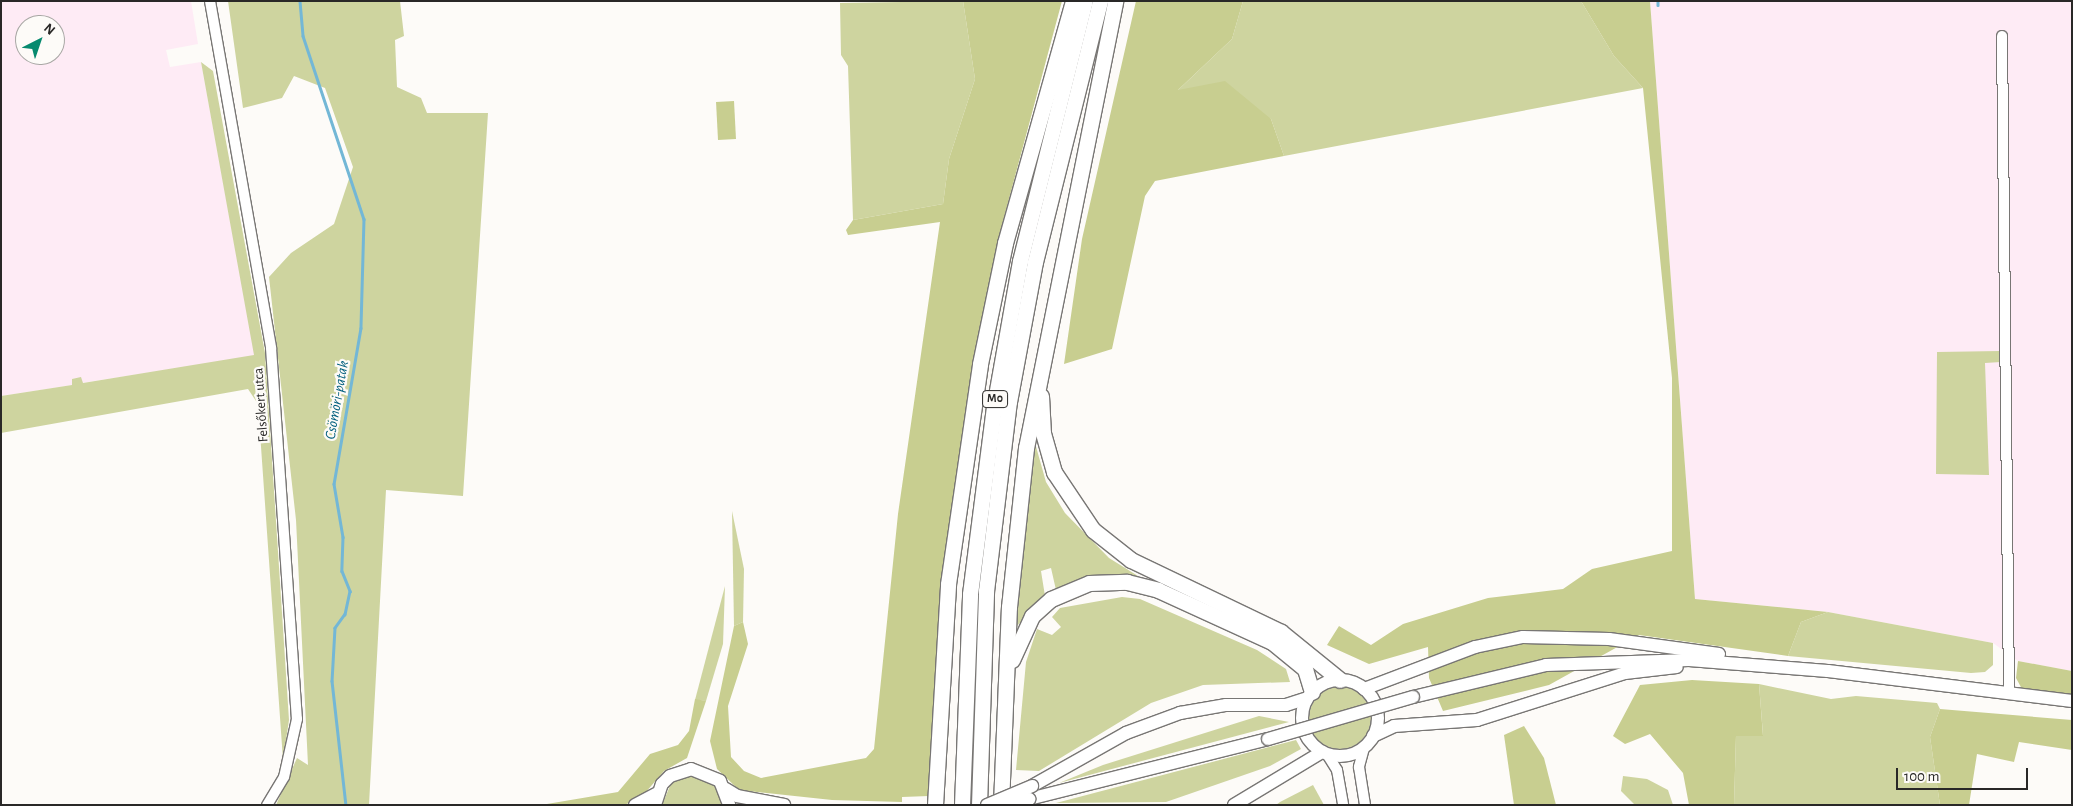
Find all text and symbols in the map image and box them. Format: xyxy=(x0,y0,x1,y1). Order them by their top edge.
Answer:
north arrow xyxy=(15,15,65,65)
text: N xyxy=(41,21,57,38)
water label: Csömöri-patak xyxy=(321,359,353,441)
street label: Felsőkert utca xyxy=(250,367,272,443)
road number: M0 xyxy=(981,389,1009,408)
scale bar xyxy=(1898,758,2030,790)
text: 100 m xyxy=(1904,769,1939,784)

